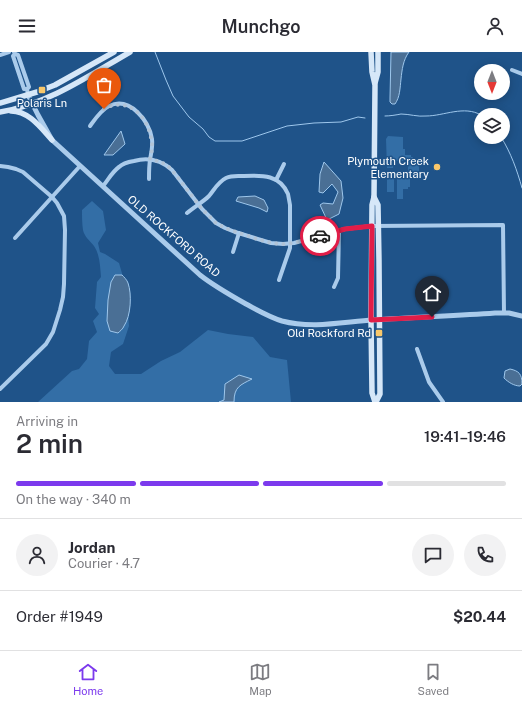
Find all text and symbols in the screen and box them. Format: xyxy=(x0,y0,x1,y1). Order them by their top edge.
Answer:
icon: menu xyxy=(16,15,38,37)
icon: person xyxy=(484,15,506,37)
text: Munchgo xyxy=(221,16,301,37)
north arrow xyxy=(474,64,510,100)
map controls xyxy=(474,64,510,144)
pin xyxy=(87,68,121,109)
icon: bag xyxy=(93,74,115,96)
marker: Polaris Ln xyxy=(37,85,47,95)
place label: Polaris Ln xyxy=(17,97,67,109)
button: layers xyxy=(474,108,510,144)
place label: Plymouth Creek Elementary xyxy=(347,155,429,180)
marker: Plymouth Creek Elementary xyxy=(432,162,442,172)
street label: OLD ROCKFORD ROAD xyxy=(126,193,223,279)
courier xyxy=(300,216,340,256)
icon: car xyxy=(309,225,331,247)
pin xyxy=(415,276,449,317)
icon: home xyxy=(421,282,443,304)
place label: Old Rockford Rd xyxy=(287,327,371,339)
marker: Old Rockford Rd xyxy=(374,328,384,338)
text: Arriving in xyxy=(16,414,78,429)
text: 2 min xyxy=(16,428,83,459)
text: 19:41–19:46 xyxy=(424,428,506,445)
text: On the way · 340 m xyxy=(16,492,131,507)
button: person xyxy=(16,534,58,576)
button: chat xyxy=(412,534,454,576)
button: phone xyxy=(464,534,506,576)
text: Jordan xyxy=(68,539,115,556)
text: Courier · 4.7 xyxy=(68,556,140,571)
text: Order #1949 xyxy=(16,608,103,625)
text: $20.44 xyxy=(453,608,506,625)
tab: Home xyxy=(73,661,103,697)
tab: Map xyxy=(249,661,272,697)
tab: Saved xyxy=(418,661,449,697)

